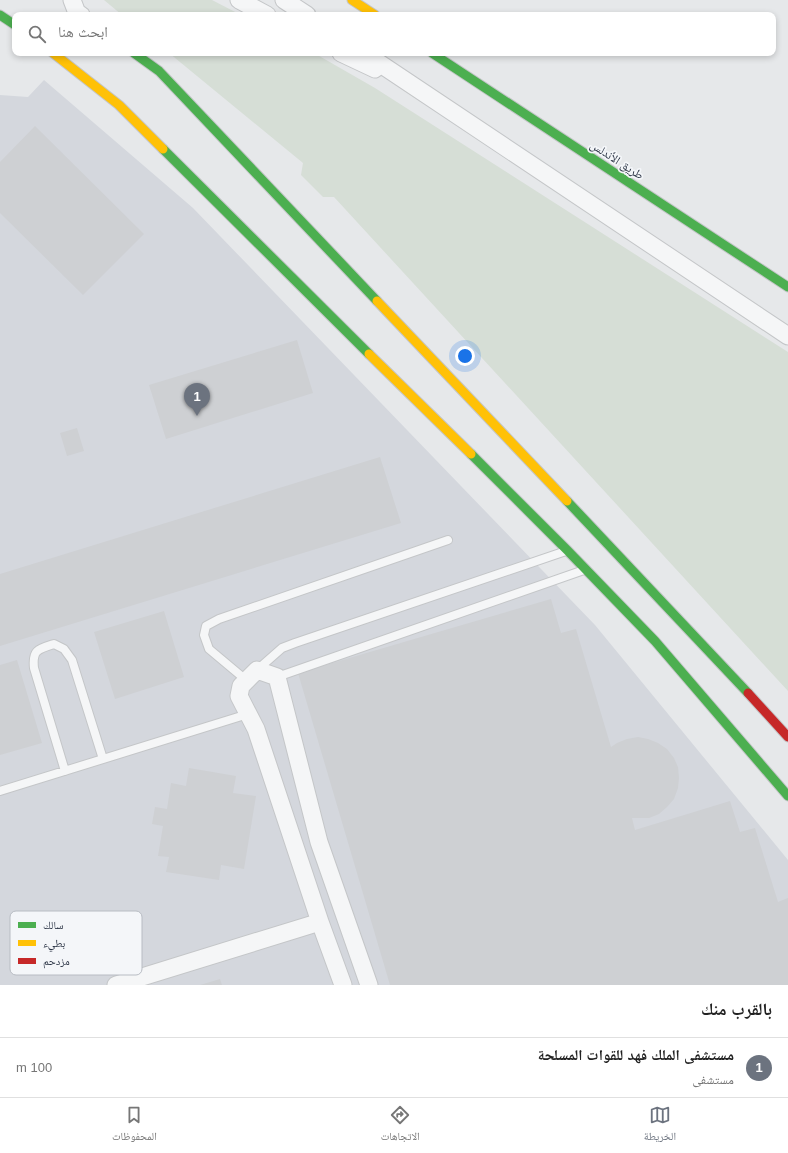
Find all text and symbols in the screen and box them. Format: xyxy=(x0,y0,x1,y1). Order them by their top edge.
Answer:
search box xyxy=(12,12,776,56)
icon: search xyxy=(26,23,48,45)
text: ابحث هنا xyxy=(58,23,108,40)
street label: طريق الأندلس xyxy=(588,138,646,183)
your location xyxy=(455,346,475,366)
pin: 1 xyxy=(184,383,210,416)
legend xyxy=(10,911,142,975)
text: سالك xyxy=(43,919,63,931)
text: بطيء xyxy=(43,937,65,952)
text: مزدحم xyxy=(43,955,70,969)
text: بالقرب منك xyxy=(701,1000,772,1019)
text: مستشفى الملك فهد للقوات المسلحة xyxy=(538,1046,734,1063)
text: 100 m xyxy=(16,1060,52,1075)
text: 1 xyxy=(755,1060,763,1075)
text: مستشفى xyxy=(692,1072,734,1087)
tab: المحفوظات xyxy=(112,1104,157,1147)
tab: الاتجاهات xyxy=(381,1104,420,1147)
tab: الخريطة xyxy=(644,1104,676,1147)

